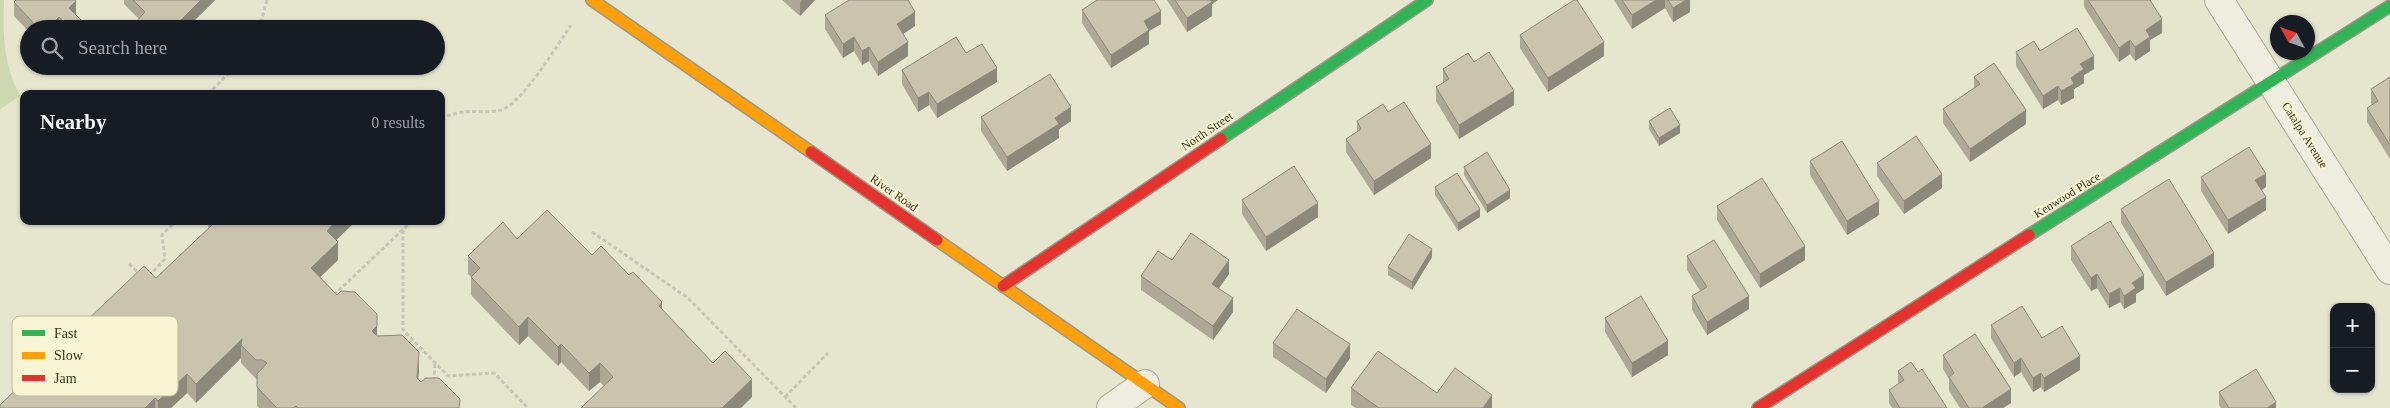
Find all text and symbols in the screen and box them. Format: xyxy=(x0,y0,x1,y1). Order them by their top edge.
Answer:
north arrow xyxy=(2270,15,2315,60)
search box xyxy=(20,20,445,75)
icon: search xyxy=(38,34,66,62)
text: Search here xyxy=(78,37,167,58)
street label: Catalpa Avenue xyxy=(2279,99,2331,171)
street label: North Street xyxy=(1179,108,1236,153)
text: Nearby xyxy=(40,110,107,134)
text: 0 results xyxy=(371,114,425,131)
street label: Kenwood Place xyxy=(2031,169,2103,221)
street label: River Road xyxy=(867,171,921,215)
map controls xyxy=(2330,303,2375,393)
button: + xyxy=(2330,303,2375,348)
legend xyxy=(12,316,178,396)
text: Fast xyxy=(54,326,77,341)
text: Slow xyxy=(54,348,84,363)
button: − xyxy=(2330,348,2375,393)
text: Jam xyxy=(54,371,77,386)

